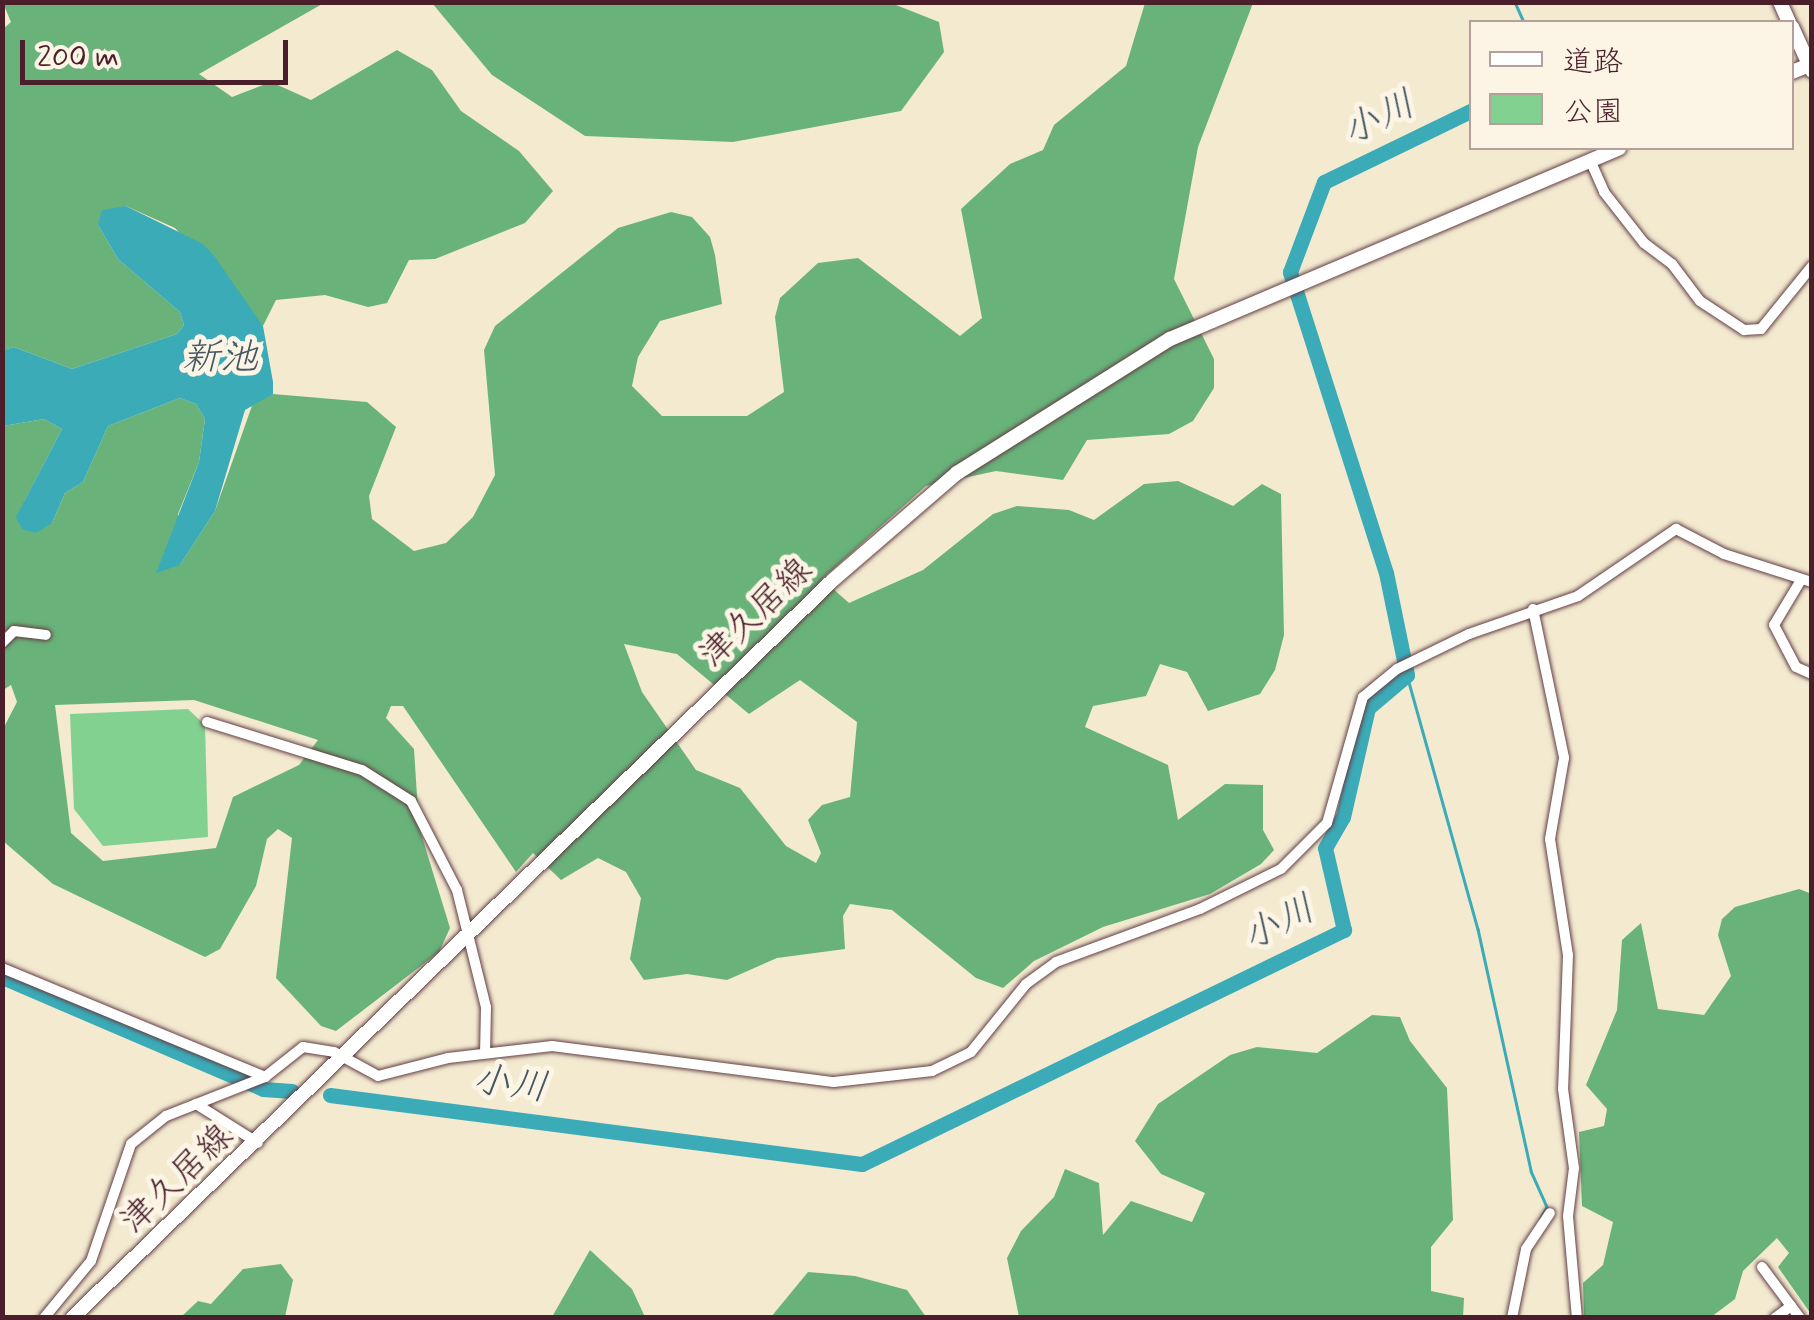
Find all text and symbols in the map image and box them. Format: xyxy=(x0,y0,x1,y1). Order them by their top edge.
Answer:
scale bar xyxy=(25,20,292,82)
legend xyxy=(1469,20,1794,150)
text: 200 m xyxy=(37,38,119,77)
text: 道路 xyxy=(1563,43,1623,82)
water label: 小川 xyxy=(1335,82,1423,156)
text: 公園 xyxy=(1563,93,1623,132)
water label: 新池 xyxy=(182,336,258,382)
street label: 津久居線 xyxy=(691,549,821,677)
water label: 小川 xyxy=(1235,886,1323,962)
water label: 小川 xyxy=(470,1058,550,1112)
street label: 津久居線 xyxy=(112,1115,242,1243)

